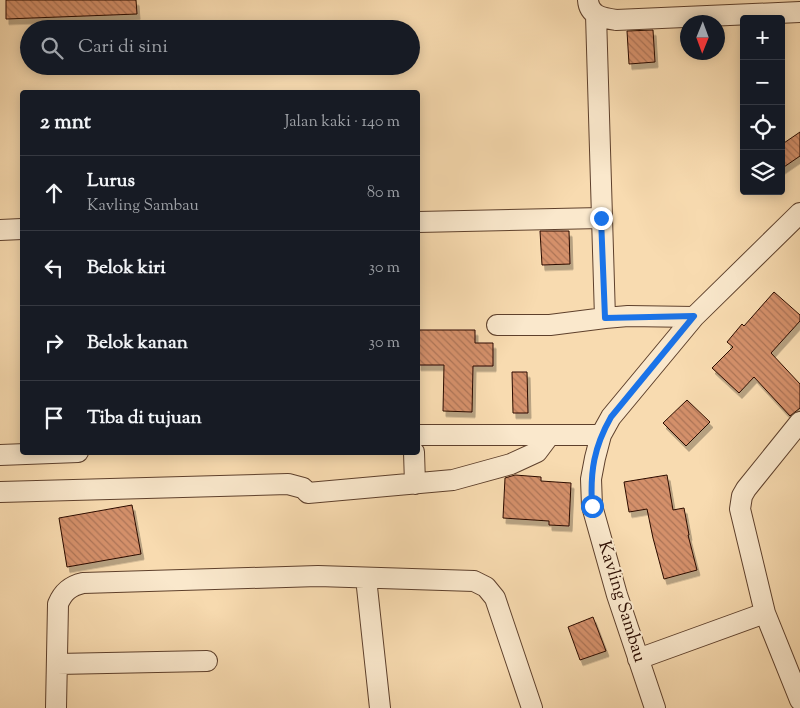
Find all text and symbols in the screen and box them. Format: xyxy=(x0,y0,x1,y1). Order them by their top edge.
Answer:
north arrow xyxy=(680,15,725,60)
map controls xyxy=(740,15,785,195)
button: + xyxy=(740,15,785,60)
search box xyxy=(20,20,420,75)
icon: search xyxy=(38,34,66,62)
text: Cari di sini xyxy=(78,34,168,61)
button: − xyxy=(740,60,785,105)
button: locate xyxy=(740,105,785,150)
text: 2 mnt xyxy=(40,108,91,138)
text: Jalan kaki · 140 m xyxy=(285,111,400,134)
button: layers xyxy=(740,150,785,195)
text: Lurus xyxy=(87,168,135,195)
icon: ahead xyxy=(40,179,68,207)
text: 80 m xyxy=(367,182,400,205)
text: Kavling Sambau xyxy=(87,195,199,218)
route end xyxy=(590,207,613,230)
icon: left xyxy=(40,254,68,282)
text: Belok kiri xyxy=(87,255,166,282)
text: 30 m xyxy=(369,257,400,280)
icon: right xyxy=(40,329,68,357)
text: Belok kanan xyxy=(87,330,188,357)
text: 30 m xyxy=(369,332,400,355)
icon: arrive xyxy=(40,404,68,432)
text: Tiba di tujuan xyxy=(87,405,202,432)
route start xyxy=(581,495,604,518)
street label: Kavling Sambau xyxy=(590,538,652,666)

